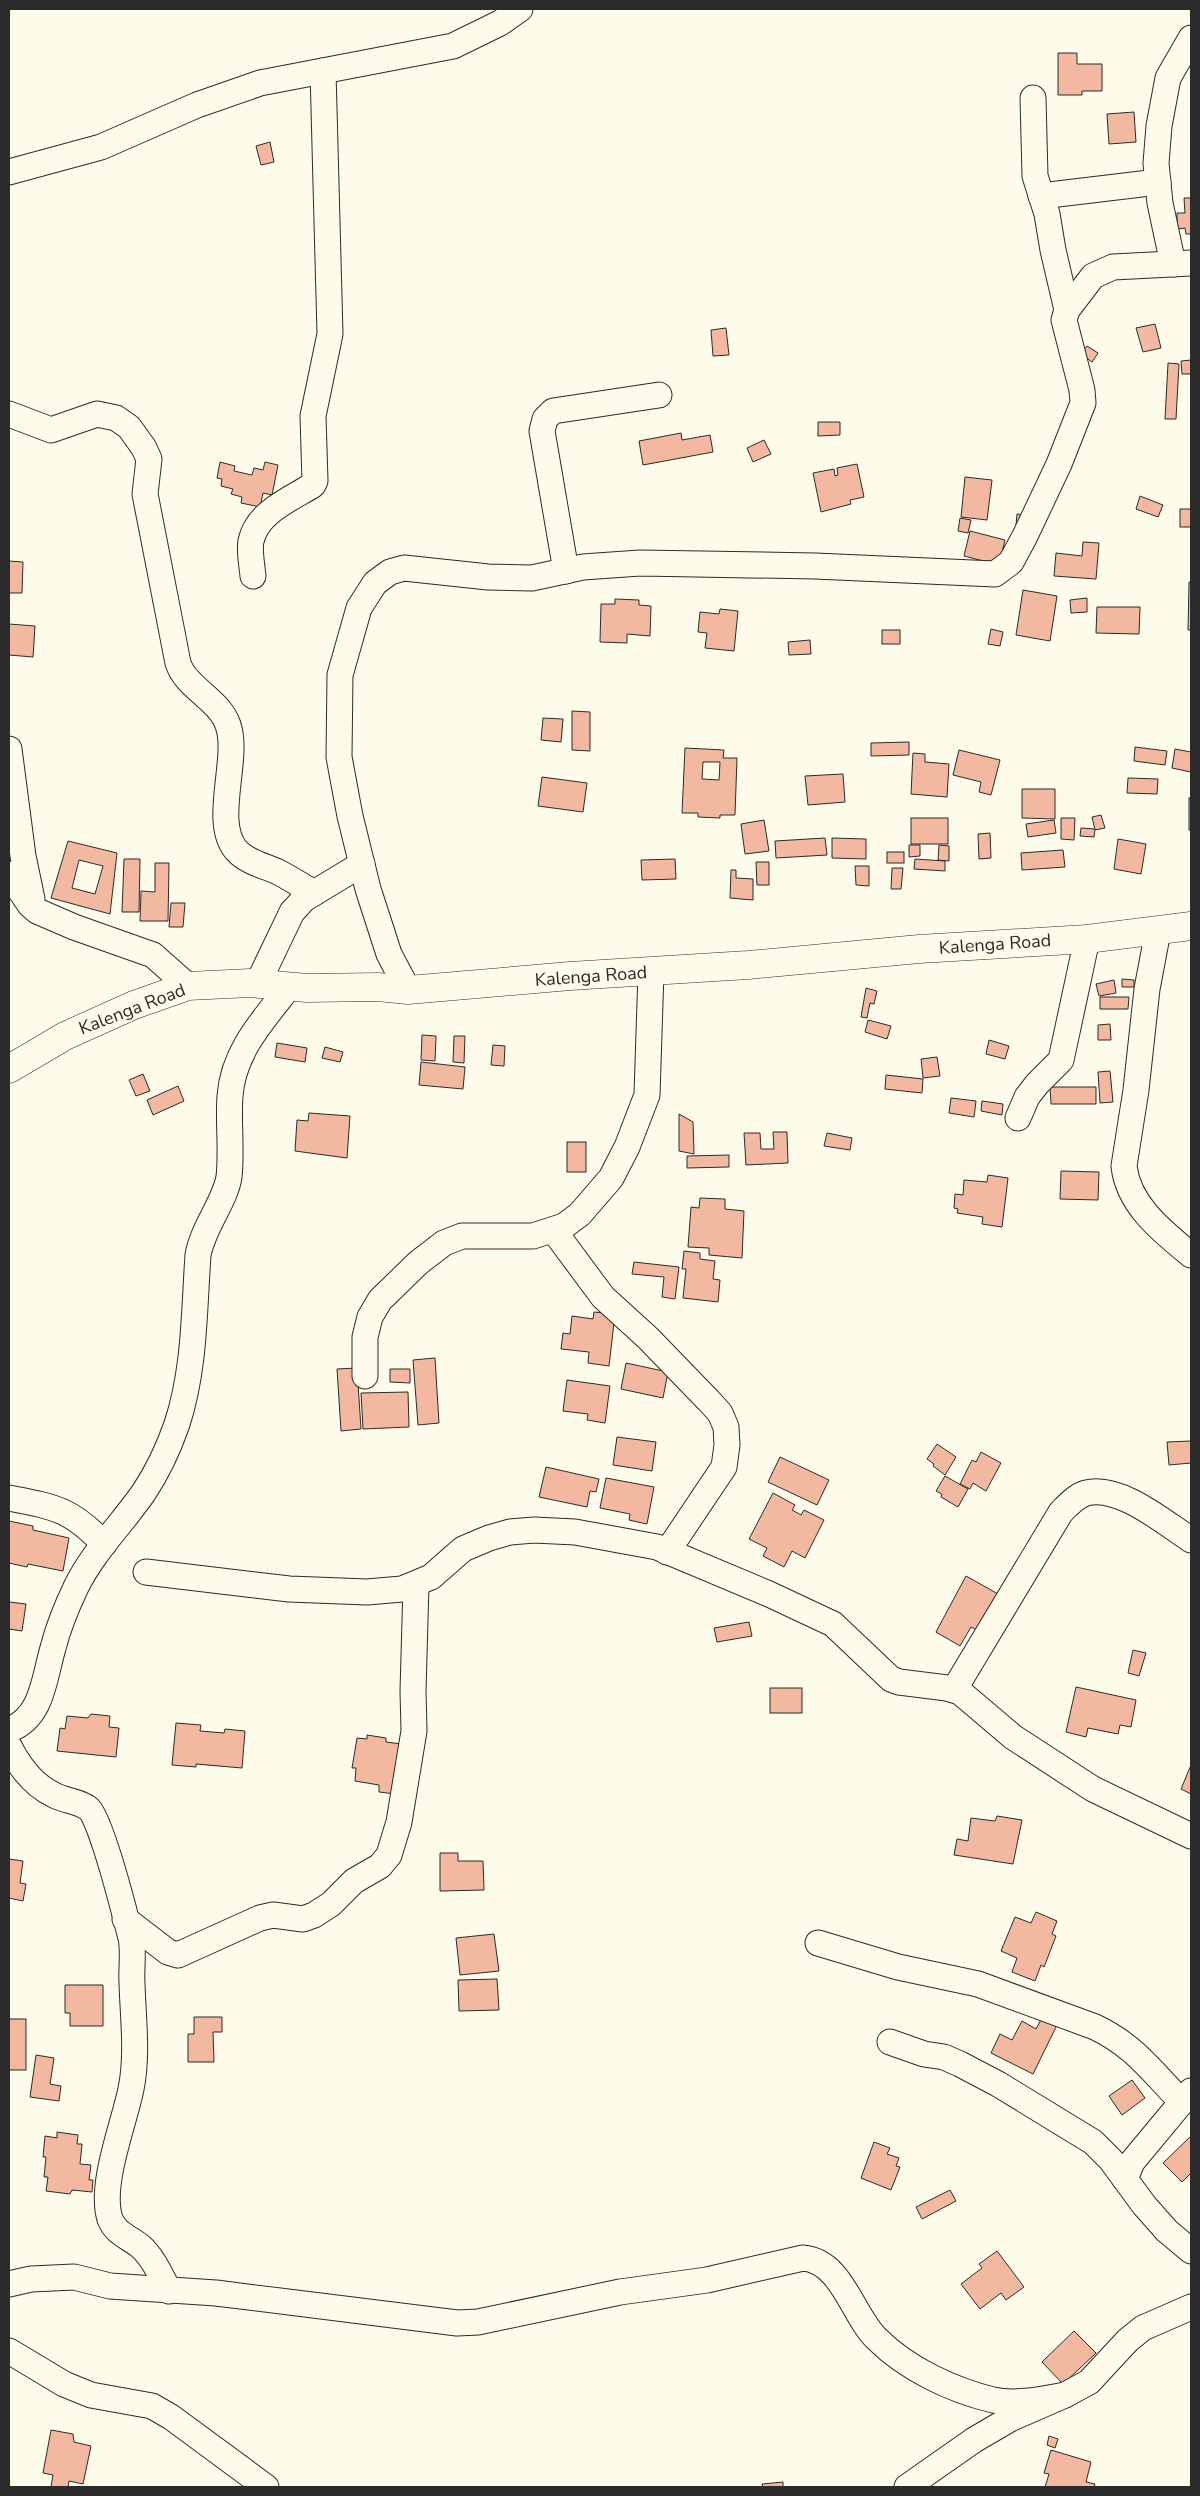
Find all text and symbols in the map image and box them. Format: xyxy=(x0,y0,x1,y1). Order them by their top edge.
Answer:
street label: Kalenga Road xyxy=(938,928,1052,960)
street label: Kalenga Road xyxy=(534,960,648,992)
street label: Kalenga Road xyxy=(75,978,189,1040)

